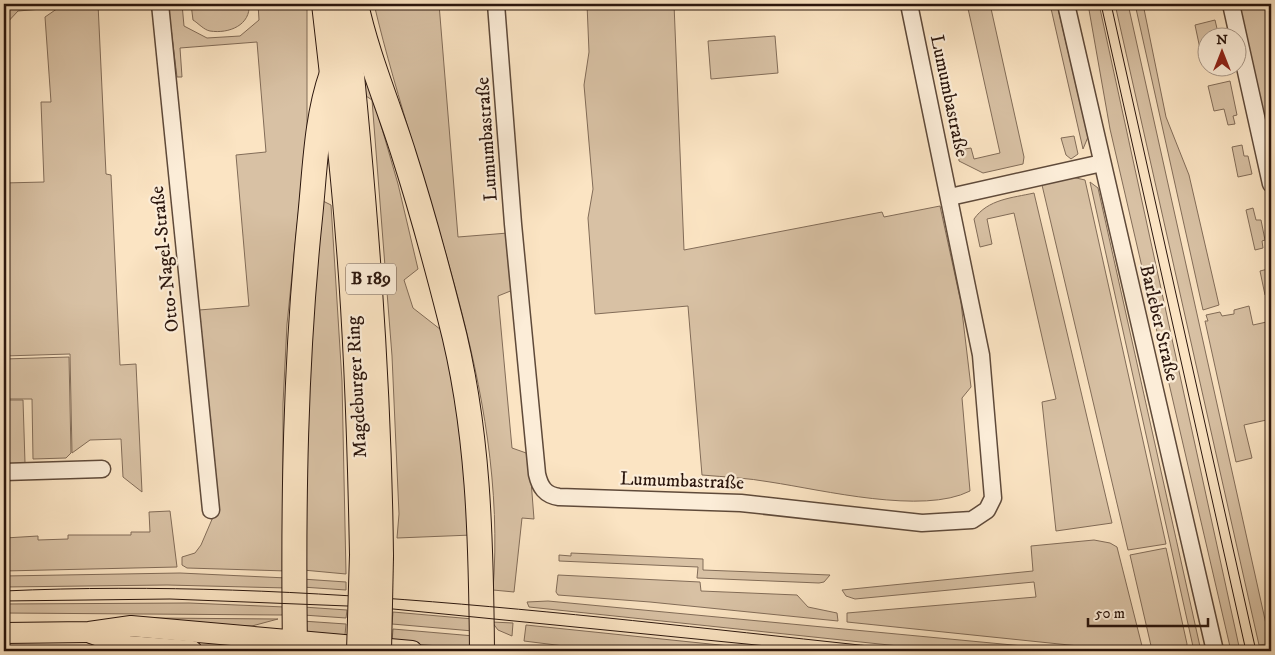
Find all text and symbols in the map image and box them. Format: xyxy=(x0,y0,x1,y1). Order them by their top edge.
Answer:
north arrow xyxy=(1198,28,1248,78)
text: N xyxy=(1216,31,1228,49)
street label: Lumumbastraße xyxy=(925,33,973,159)
street label: Lumumbastraße xyxy=(471,76,503,202)
street label: Otto-Nagel-Straße xyxy=(146,185,184,333)
street label: Barleber Straße xyxy=(1134,262,1184,384)
road number: B 189 xyxy=(346,264,396,294)
street label: Magdeburger Ring xyxy=(342,315,372,459)
street label: Lumumbastraße xyxy=(619,467,745,495)
scale bar xyxy=(1088,595,1208,627)
text: 50 m xyxy=(1095,604,1125,623)

